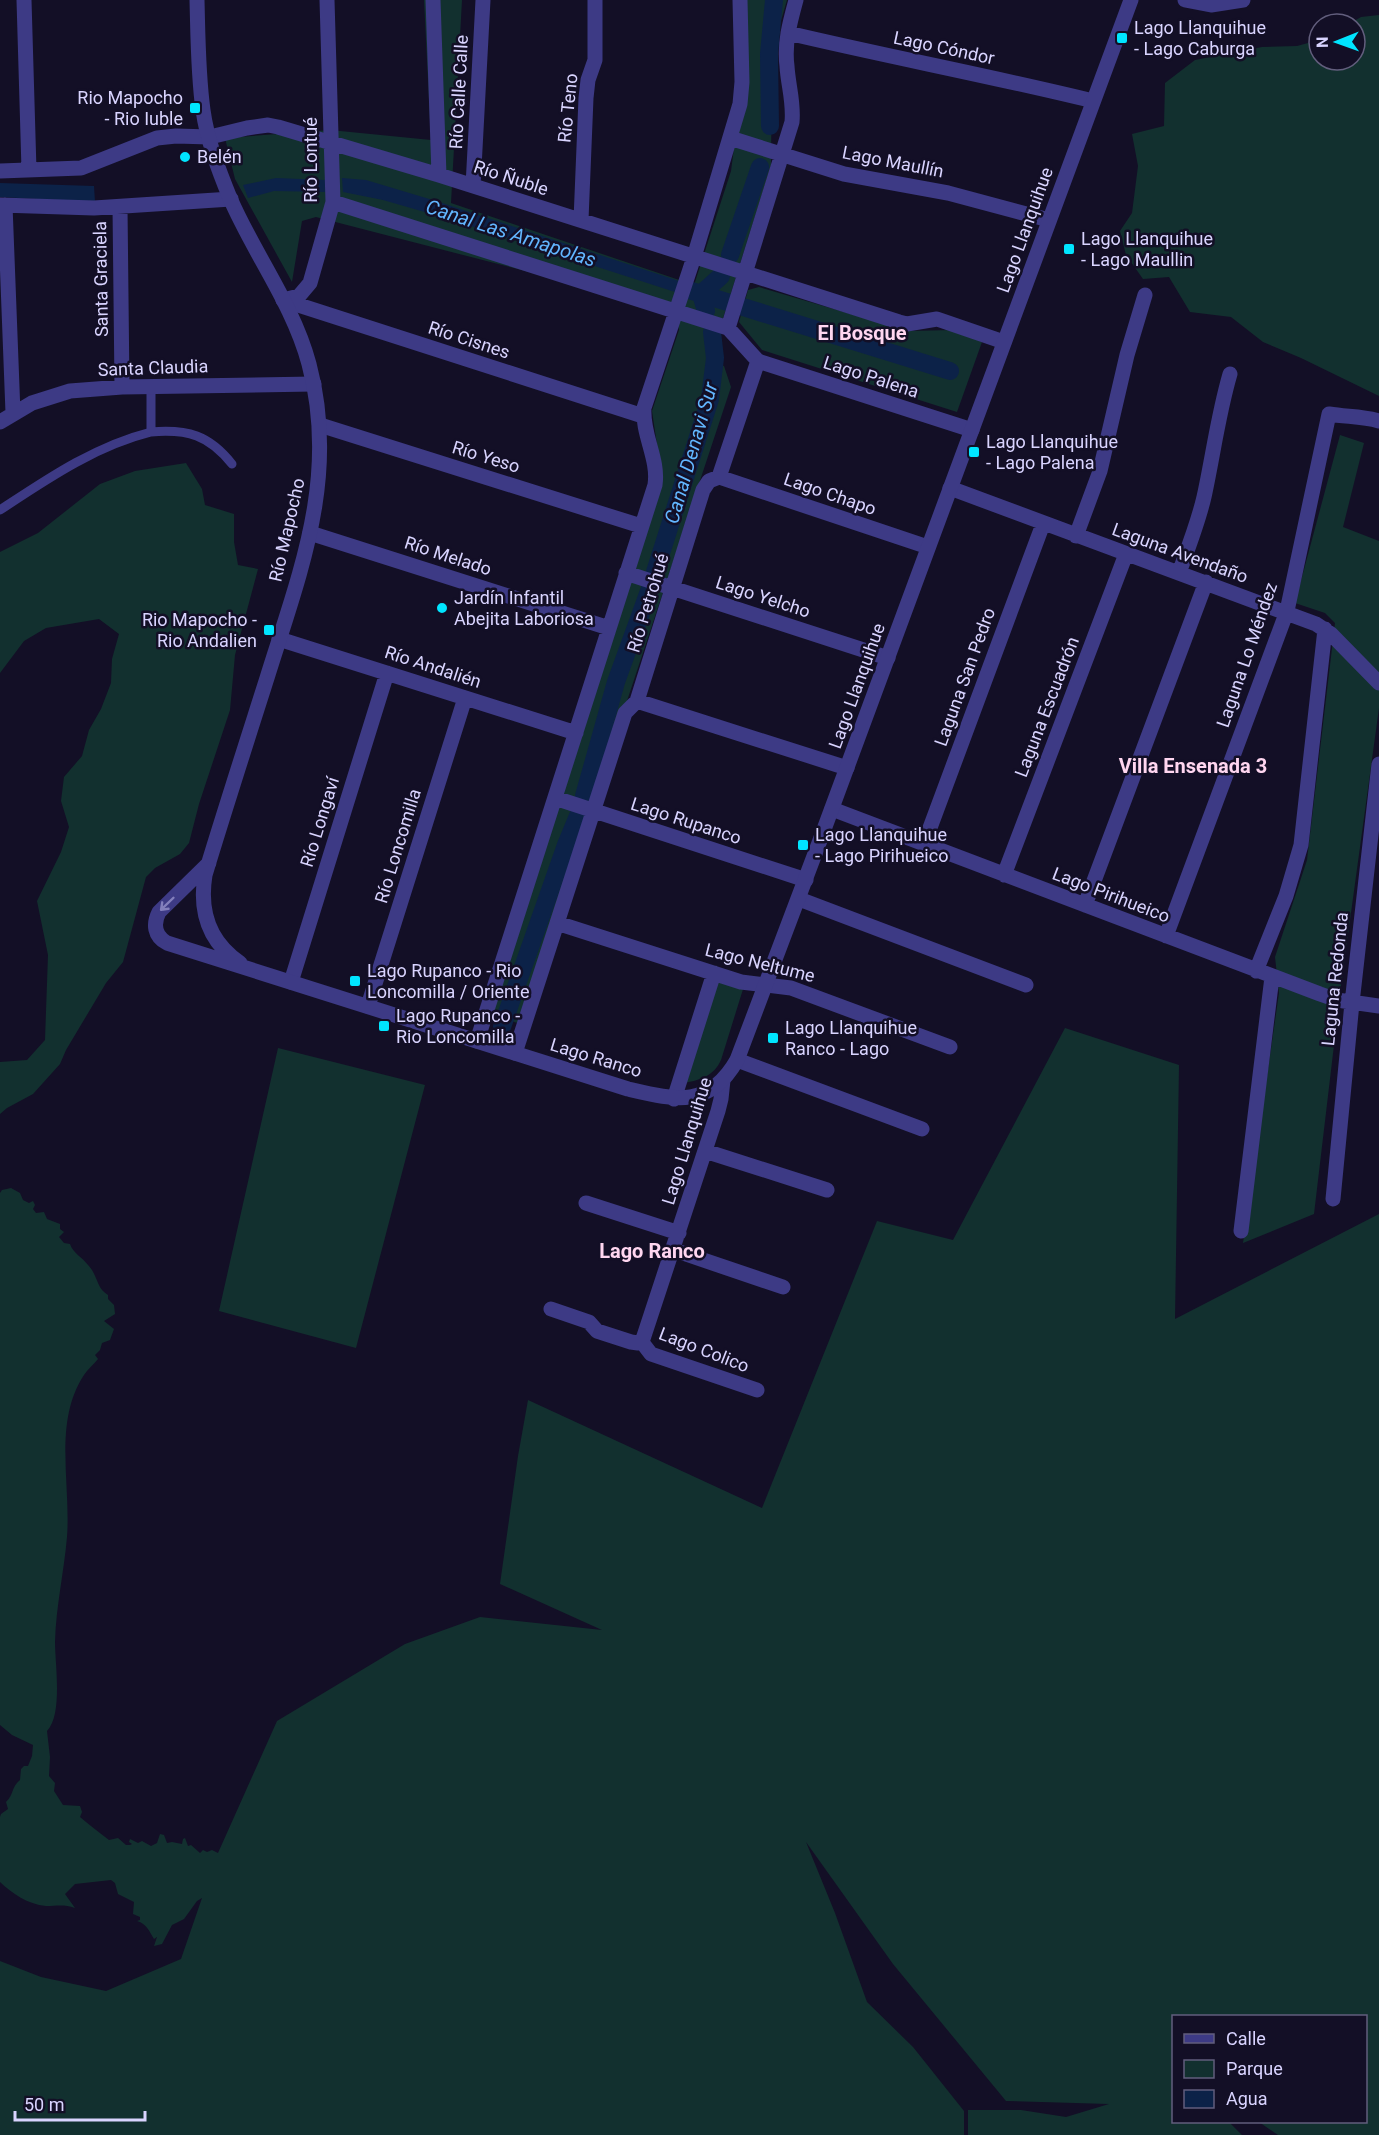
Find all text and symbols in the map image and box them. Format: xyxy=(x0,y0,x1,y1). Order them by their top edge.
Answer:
north arrow xyxy=(1307,12,1367,72)
place label: Lago Llanquihue - Lago Caburga xyxy=(1134,17,1266,59)
street label: Lago Cóndor xyxy=(892,27,997,68)
marker: Lago Llanquihue - Lago Caburga xyxy=(1115,31,1129,45)
street label: Río Calle Calle xyxy=(445,34,472,150)
text: N xyxy=(1313,36,1332,48)
street label: Río Teno xyxy=(553,72,582,144)
place label: Rio Mapocho - Rio Iuble xyxy=(77,87,183,129)
marker: Rio Mapocho - Rio Iuble xyxy=(188,101,202,115)
street label: Río Lontué xyxy=(300,117,321,203)
street label: Lago Maullín xyxy=(841,141,946,182)
place label: Belén xyxy=(197,146,242,167)
marker: Belén xyxy=(178,150,192,164)
street label: Río Ñuble xyxy=(471,156,551,199)
street label: Lago Llanquihue xyxy=(992,164,1057,295)
water label: Canal Las Amapolas xyxy=(423,194,599,272)
street label: Santa Graciela xyxy=(89,221,112,337)
place label: Lago Llanquihue - Lago Maullin xyxy=(1081,228,1213,270)
marker: Lago Llanquihue - Lago Maullin xyxy=(1062,242,1076,256)
street label: Río Cisnes xyxy=(426,316,513,363)
district label: El Bosque xyxy=(817,321,907,345)
street label: Lago Palena xyxy=(821,351,921,402)
street label: Santa Claudia xyxy=(97,355,209,380)
water label: Canal Denavi Sur xyxy=(659,378,723,527)
place label: Lago Llanquihue - Lago Palena xyxy=(986,431,1118,473)
street label: Río Yeso xyxy=(450,436,523,477)
marker: Lago Llanquihue - Lago Palena xyxy=(967,445,981,459)
street label: Lago Chapo xyxy=(781,468,879,519)
street label: Río Mapocho xyxy=(264,476,309,584)
street label: Laguna Avendaño xyxy=(1109,518,1251,587)
street label: Río Melado xyxy=(402,532,494,579)
street label: Río Petrohué xyxy=(622,551,673,655)
street label: Lago Yelcho xyxy=(713,571,813,622)
street label: Laguna Lo Méndez xyxy=(1212,580,1281,730)
place label: Jardín Infantil Abejita Laboriosa xyxy=(454,587,594,629)
marker: Jardín Infantil Abejita Laboriosa xyxy=(435,601,449,615)
street label: Laguna San Pedro xyxy=(930,605,999,749)
place label: Rio Mapocho - Rio Andalien xyxy=(142,609,257,651)
street label: Lago Llanquihue xyxy=(824,620,889,751)
marker: Rio Mapocho - Rio Andalien xyxy=(262,623,276,637)
street label: Laguna Escuadrón xyxy=(1010,634,1083,780)
street label: Río Andalién xyxy=(382,641,484,692)
district label: Villa Ensenada 3 xyxy=(1119,754,1267,778)
street label: Río Longaví xyxy=(296,774,343,869)
street label: Río Loncomilla xyxy=(370,786,425,906)
street label: Lago Rupanco xyxy=(628,793,744,848)
place label: Lago Llanquihue - Lago Pirihueico xyxy=(815,824,948,866)
marker: Lago Llanquihue - Lago Pirihueico xyxy=(796,838,810,852)
street label: Lago Pirihueico xyxy=(1050,863,1173,927)
one-way arrow xyxy=(159,897,174,911)
street label: Laguna Redonda xyxy=(1317,911,1352,1047)
street label: Lago Neltume xyxy=(703,939,817,986)
place label: Lago Rupanco - Rio Loncomilla / Oriente xyxy=(367,960,529,1002)
marker: Lago Rupanco - Rio Loncomilla / Oriente xyxy=(348,974,362,988)
place label: Lago Rupanco - Rio Loncomilla xyxy=(396,1005,520,1047)
place label: Lago Llanquihue Ranco - Lago xyxy=(785,1017,917,1059)
marker: Lago Rupanco - Rio Loncomilla xyxy=(377,1019,391,1033)
marker: Lago Llanquihue Ranco - Lago xyxy=(766,1031,780,1045)
street label: Lago Ranco xyxy=(548,1034,645,1081)
street label: Lago Llanquihue xyxy=(657,1075,716,1207)
district label: Lago Ranco xyxy=(599,1239,705,1263)
street label: Lago Colico xyxy=(656,1323,752,1376)
legend xyxy=(1172,2015,1367,2123)
text: Calle xyxy=(1226,2028,1266,2049)
text: Parque xyxy=(1226,2058,1283,2079)
scale bar xyxy=(15,2084,146,2122)
text: Agua xyxy=(1226,2088,1268,2109)
text: 50 m xyxy=(24,2094,64,2115)

